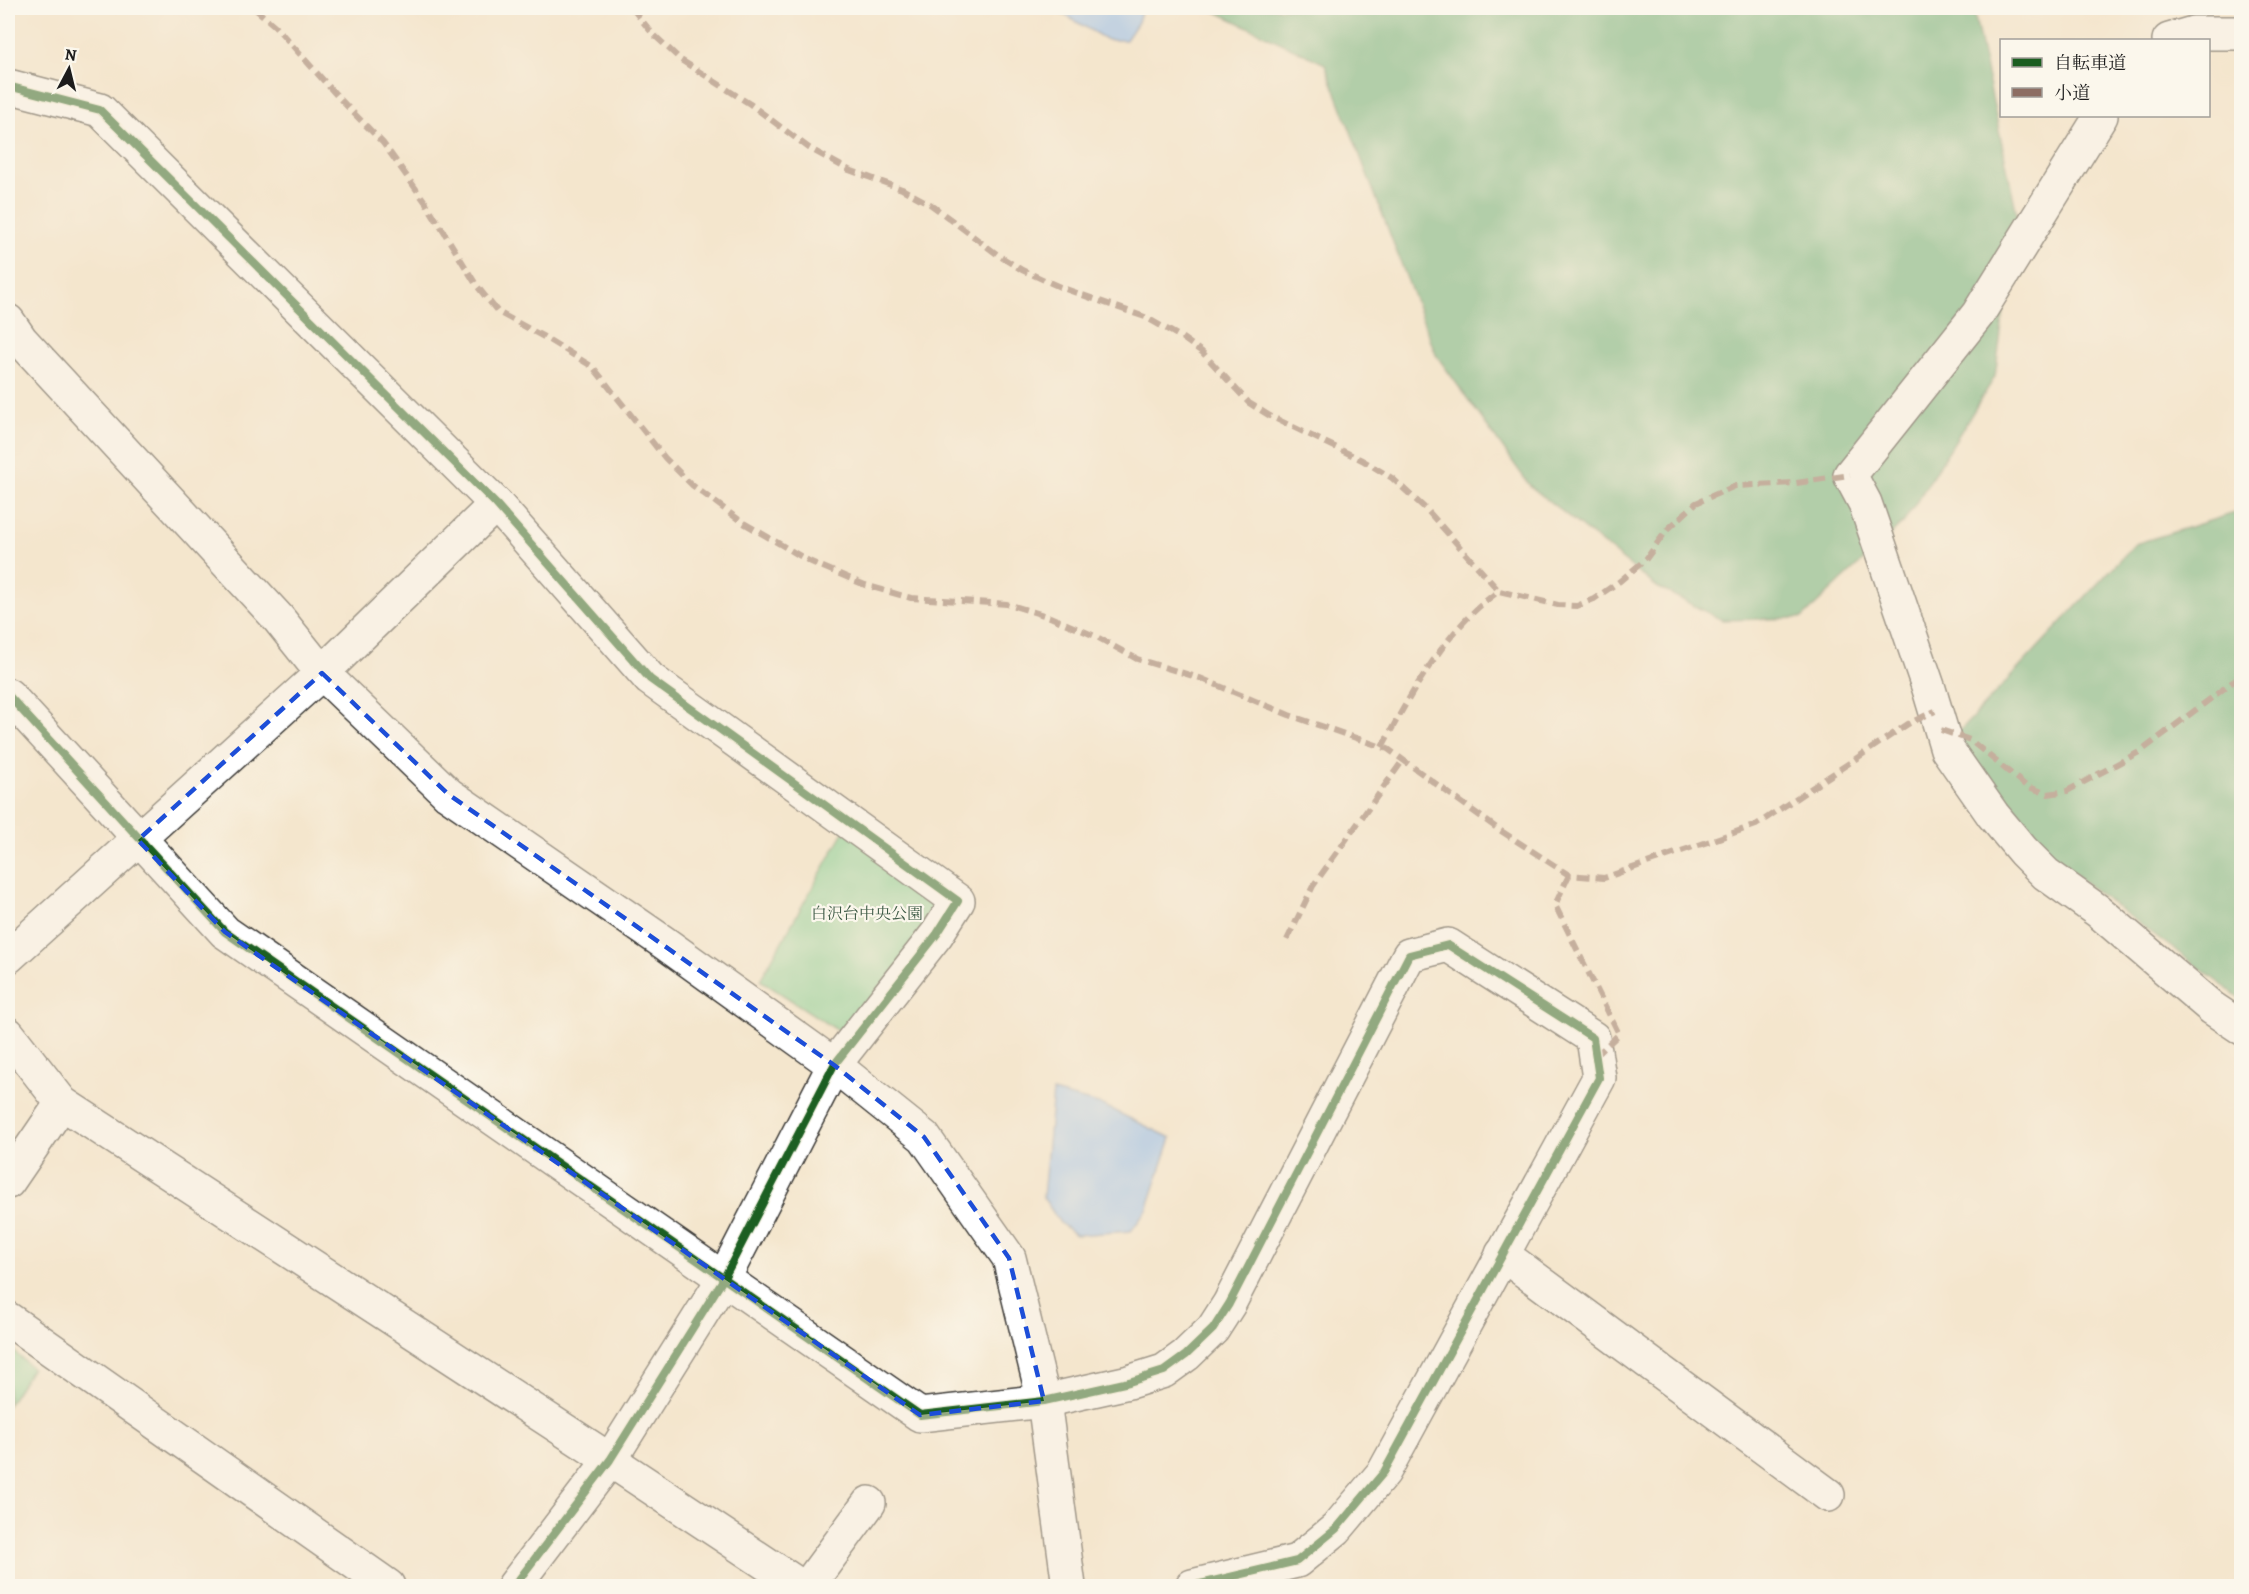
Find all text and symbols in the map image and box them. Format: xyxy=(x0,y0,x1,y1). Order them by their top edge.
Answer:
north arrow xyxy=(39,39,99,99)
legend xyxy=(2000,39,2210,117)
text: N xyxy=(64,43,78,67)
text: 自転車道 xyxy=(2054,51,2126,75)
text: 小道 xyxy=(2054,81,2090,105)
park label: 白沢台中央公園 xyxy=(811,903,923,925)

